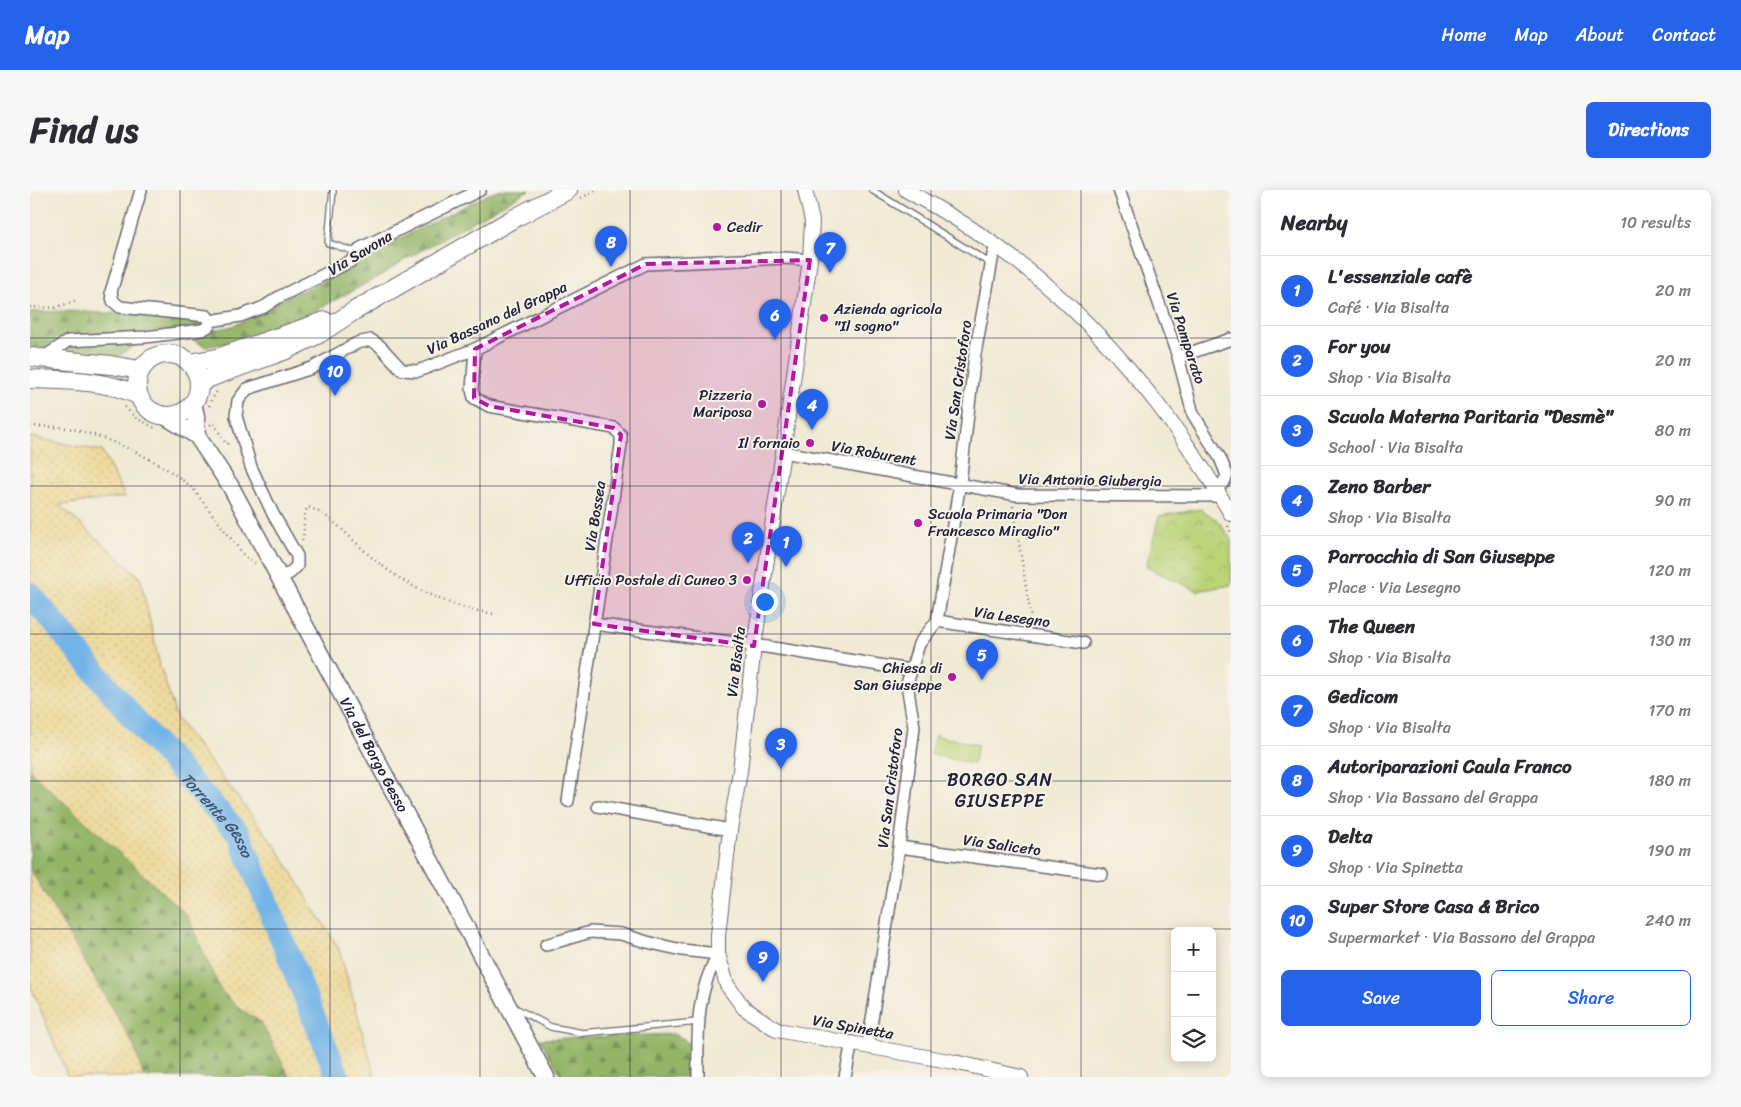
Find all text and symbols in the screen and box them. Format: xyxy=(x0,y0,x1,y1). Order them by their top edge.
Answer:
text: Map xyxy=(25,14,69,56)
text: Home xyxy=(1442,19,1487,51)
text: Map xyxy=(1515,19,1548,51)
text: About xyxy=(1576,19,1624,51)
text: Contact xyxy=(1652,19,1716,51)
text: Find us xyxy=(30,99,138,161)
button: Directions xyxy=(1586,102,1711,158)
text: Nearby xyxy=(1281,204,1347,242)
text: 10 results xyxy=(1620,208,1691,237)
place label: Cedir xyxy=(727,214,763,240)
marker: Cedir xyxy=(711,221,723,233)
street label: Via Savona xyxy=(323,223,398,283)
pin: 8 xyxy=(595,226,627,267)
pin: 7 xyxy=(814,232,846,273)
text: L'essenziale cafè xyxy=(1328,260,1472,293)
street label: Via Bassano del Grappa xyxy=(422,274,572,362)
text: 1 xyxy=(1294,276,1300,305)
text: 20 m xyxy=(1655,276,1691,305)
street label: Via Pamparato xyxy=(1159,289,1213,388)
text: Café · Via Bisalta xyxy=(1328,293,1449,322)
place label: Azienda agricola "Il sogno" xyxy=(833,296,943,339)
pin: 6 xyxy=(759,299,791,340)
marker: Azienda agricola "Il sogno" xyxy=(818,312,830,324)
street label: Via San Cristoforo xyxy=(937,318,979,442)
text: For you xyxy=(1328,330,1390,363)
text: 2 xyxy=(1292,346,1302,375)
text: 20 m xyxy=(1655,346,1691,375)
pin: 10 xyxy=(319,355,351,396)
text: Shop · Via Bisalta xyxy=(1328,363,1451,392)
place label: Pizzeria Mariposa xyxy=(693,382,752,425)
pin: 4 xyxy=(796,389,828,430)
marker: Pizzeria Mariposa xyxy=(756,398,768,410)
text: Scuola Materna Paritaria "Desmè" xyxy=(1328,400,1613,433)
text: 3 xyxy=(1293,416,1301,445)
text: 80 m xyxy=(1655,416,1691,445)
place label: Il fornaio xyxy=(737,430,800,456)
street label: Via Roburent xyxy=(829,433,919,473)
text: School · Via Bisalta xyxy=(1328,433,1463,462)
marker: Il fornaio xyxy=(804,437,816,449)
street label: Via Antonio Giubergia xyxy=(1018,466,1162,494)
text: Zeno Barber xyxy=(1328,470,1430,503)
street label: Via Bossea xyxy=(577,479,613,553)
text: 4 xyxy=(1292,486,1302,515)
text: 90 m xyxy=(1655,486,1691,515)
place label: Scuola Primaria "Don Francesco Miraglio" xyxy=(928,501,1067,544)
text: Shop · Via Bisalta xyxy=(1328,503,1451,532)
marker: Scuola Primaria "Don Francesco Miraglio" xyxy=(912,517,924,529)
pin: 2 xyxy=(732,522,764,563)
pin: 1 xyxy=(770,526,802,567)
text: Parrocchia di San Giuseppe xyxy=(1328,540,1555,573)
text: 5 xyxy=(1292,556,1302,585)
text: 120 m xyxy=(1648,556,1691,585)
place label: Ufficio Postale di Cuneo 3 xyxy=(565,567,737,593)
text: Place · Via Lesegno xyxy=(1328,573,1461,602)
marker: Ufficio Postale di Cuneo 3 xyxy=(741,574,753,586)
your location xyxy=(752,589,778,615)
street label: Via Lesegno xyxy=(972,599,1052,635)
text: The Queen xyxy=(1328,610,1415,643)
street label: Via Bisalta xyxy=(719,625,753,699)
text: 6 xyxy=(1292,626,1302,655)
text: 130 m xyxy=(1649,626,1691,655)
pin: 5 xyxy=(966,639,998,680)
text: Shop · Via Bisalta xyxy=(1328,643,1451,672)
place label: Chiesa di San Giuseppe xyxy=(853,655,943,698)
marker: Chiesa di San Giuseppe xyxy=(946,671,958,683)
text: Gedicom xyxy=(1328,680,1398,713)
street label: Via del Borgo Gesso xyxy=(333,693,416,818)
text: 7 xyxy=(1292,696,1302,725)
text: 170 m xyxy=(1648,696,1691,725)
text: Shop · Via Bisalta xyxy=(1328,713,1451,742)
street label: Via San Cristoforo xyxy=(870,726,910,849)
pin: 3 xyxy=(765,728,797,769)
text: Autoriparazioni Caula Franco xyxy=(1328,750,1572,783)
district label: BORGO SAN GIUSEPPE xyxy=(947,764,1053,817)
water label: Torrente Gesso xyxy=(174,765,262,863)
text: 8 xyxy=(1292,766,1302,795)
text: 180 m xyxy=(1648,766,1691,795)
text: Shop · Via Bassano del Grappa xyxy=(1328,783,1538,812)
text: Delta xyxy=(1328,820,1372,853)
street label: Via Saliceto xyxy=(961,827,1043,863)
text: 9 xyxy=(1292,836,1302,865)
text: 190 m xyxy=(1648,836,1691,865)
text: Shop · Via Spinetta xyxy=(1328,853,1463,882)
text: Super Store Casa & Brico xyxy=(1328,890,1539,923)
text: 10 xyxy=(1289,906,1305,935)
text: 240 m xyxy=(1645,906,1691,935)
text: Supermarket · Via Bassano del Grappa xyxy=(1328,923,1595,952)
map controls xyxy=(1171,927,1216,1062)
button: + xyxy=(1171,927,1216,972)
pin: 9 xyxy=(747,941,779,982)
button: Save xyxy=(1281,970,1481,1026)
button: Share xyxy=(1491,970,1691,1026)
button: − xyxy=(1171,972,1216,1017)
street label: Via Spinetta xyxy=(811,1007,896,1047)
button: layers xyxy=(1171,1017,1216,1062)

